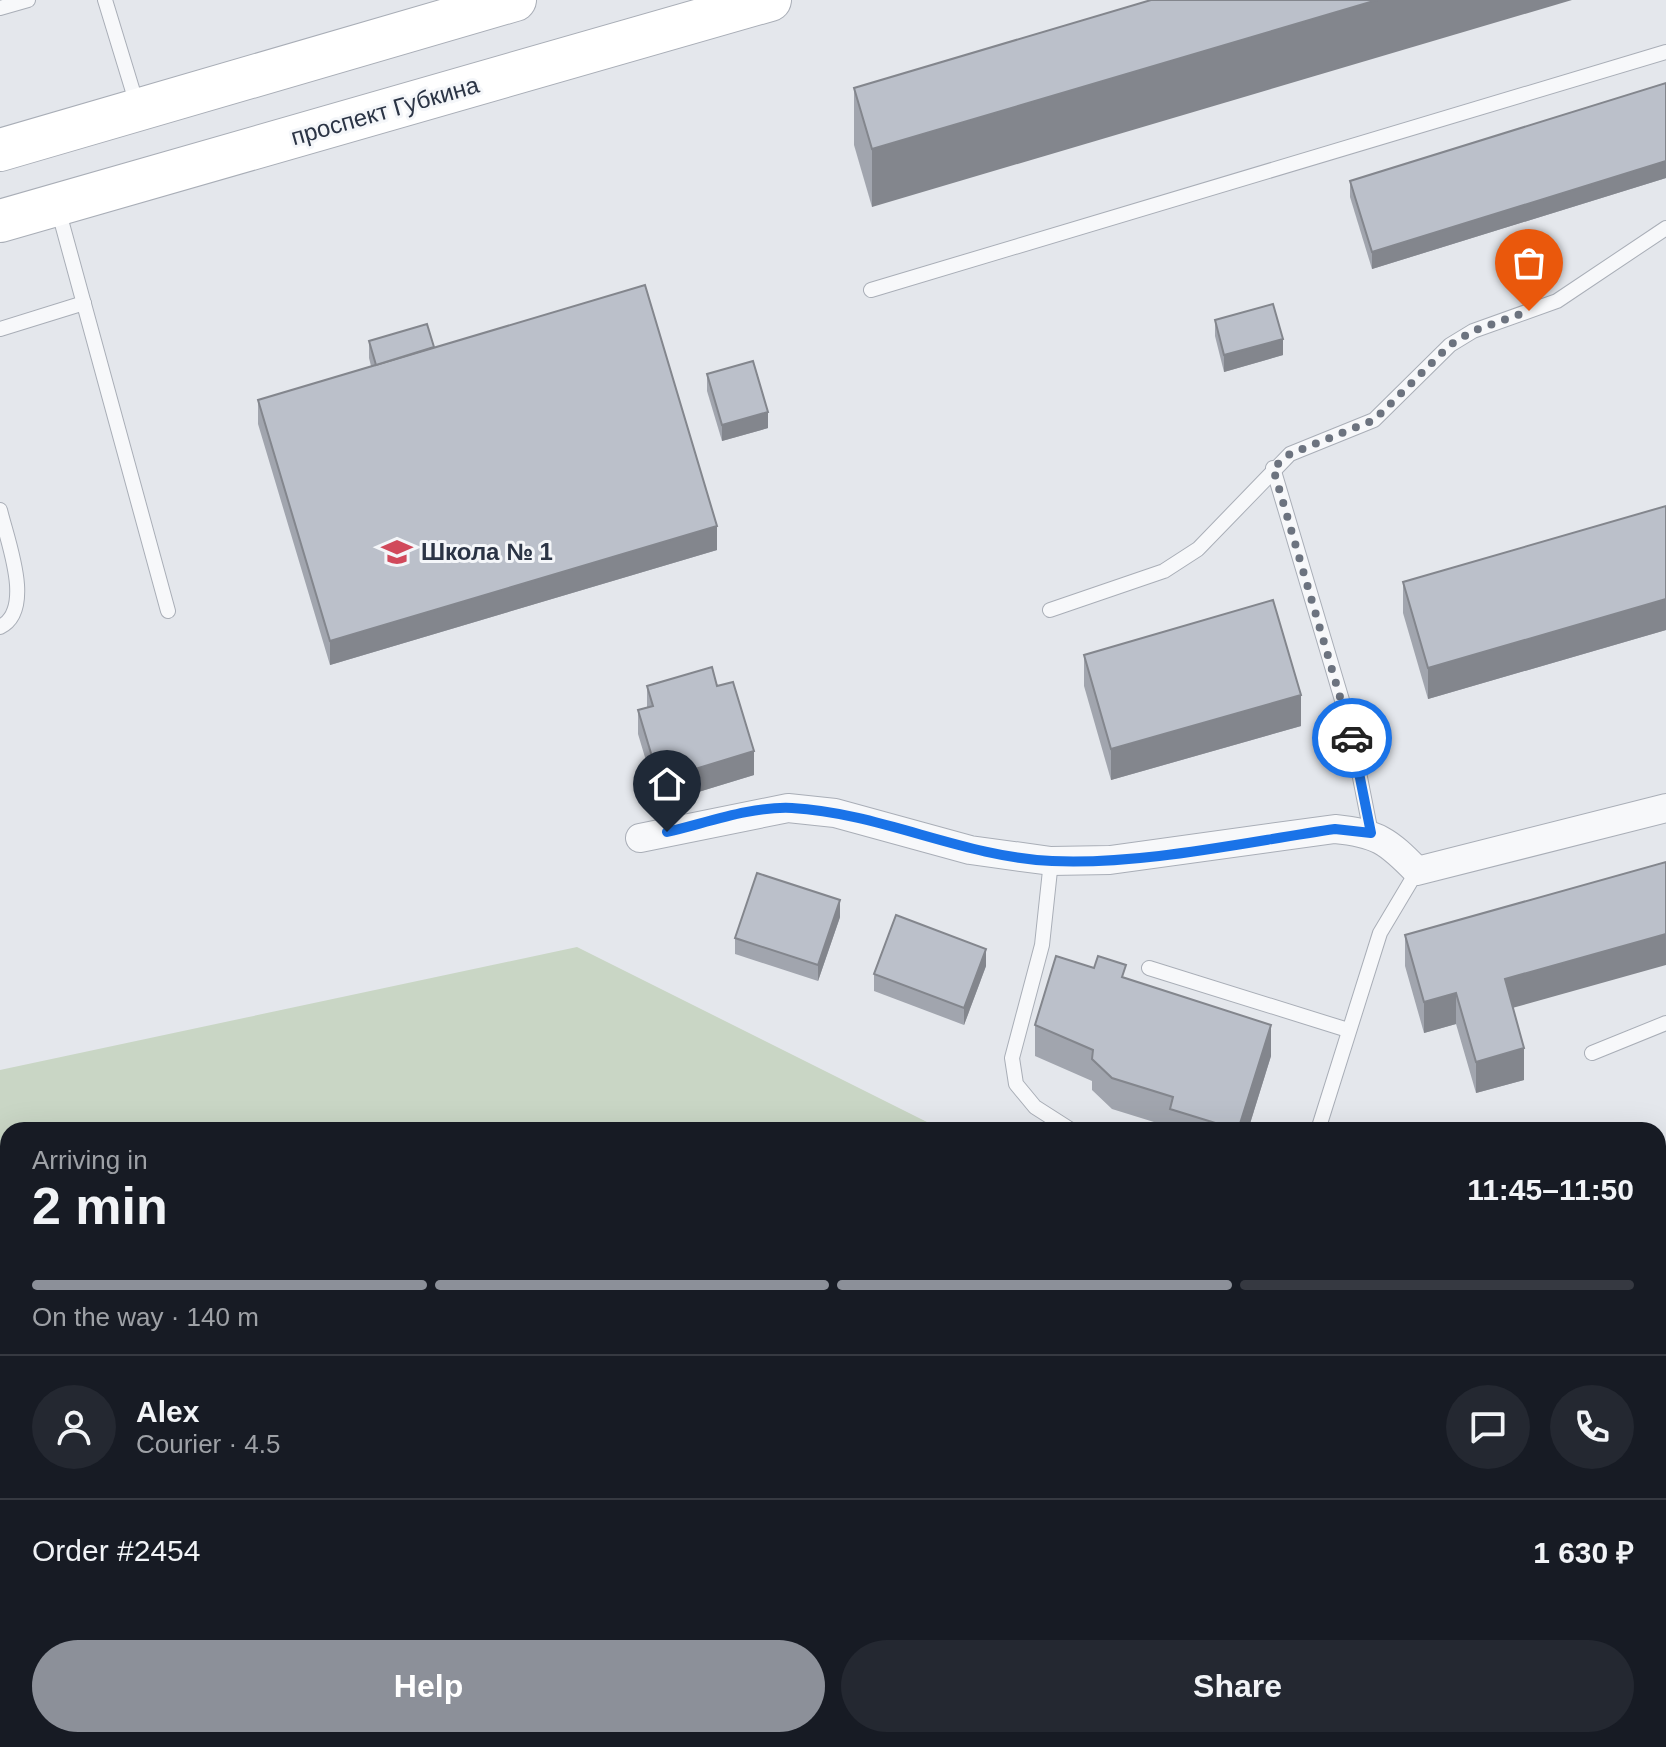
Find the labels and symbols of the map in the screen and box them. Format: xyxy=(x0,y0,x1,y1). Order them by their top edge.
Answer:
street label: проспект Губкина xyxy=(288,71,483,150)
pin xyxy=(1495,229,1563,311)
school or university icon: Школа № 1 xyxy=(380,535,414,569)
place label: Школа № 1 xyxy=(421,538,553,565)
courier xyxy=(1312,698,1392,778)
pin xyxy=(633,750,701,832)

